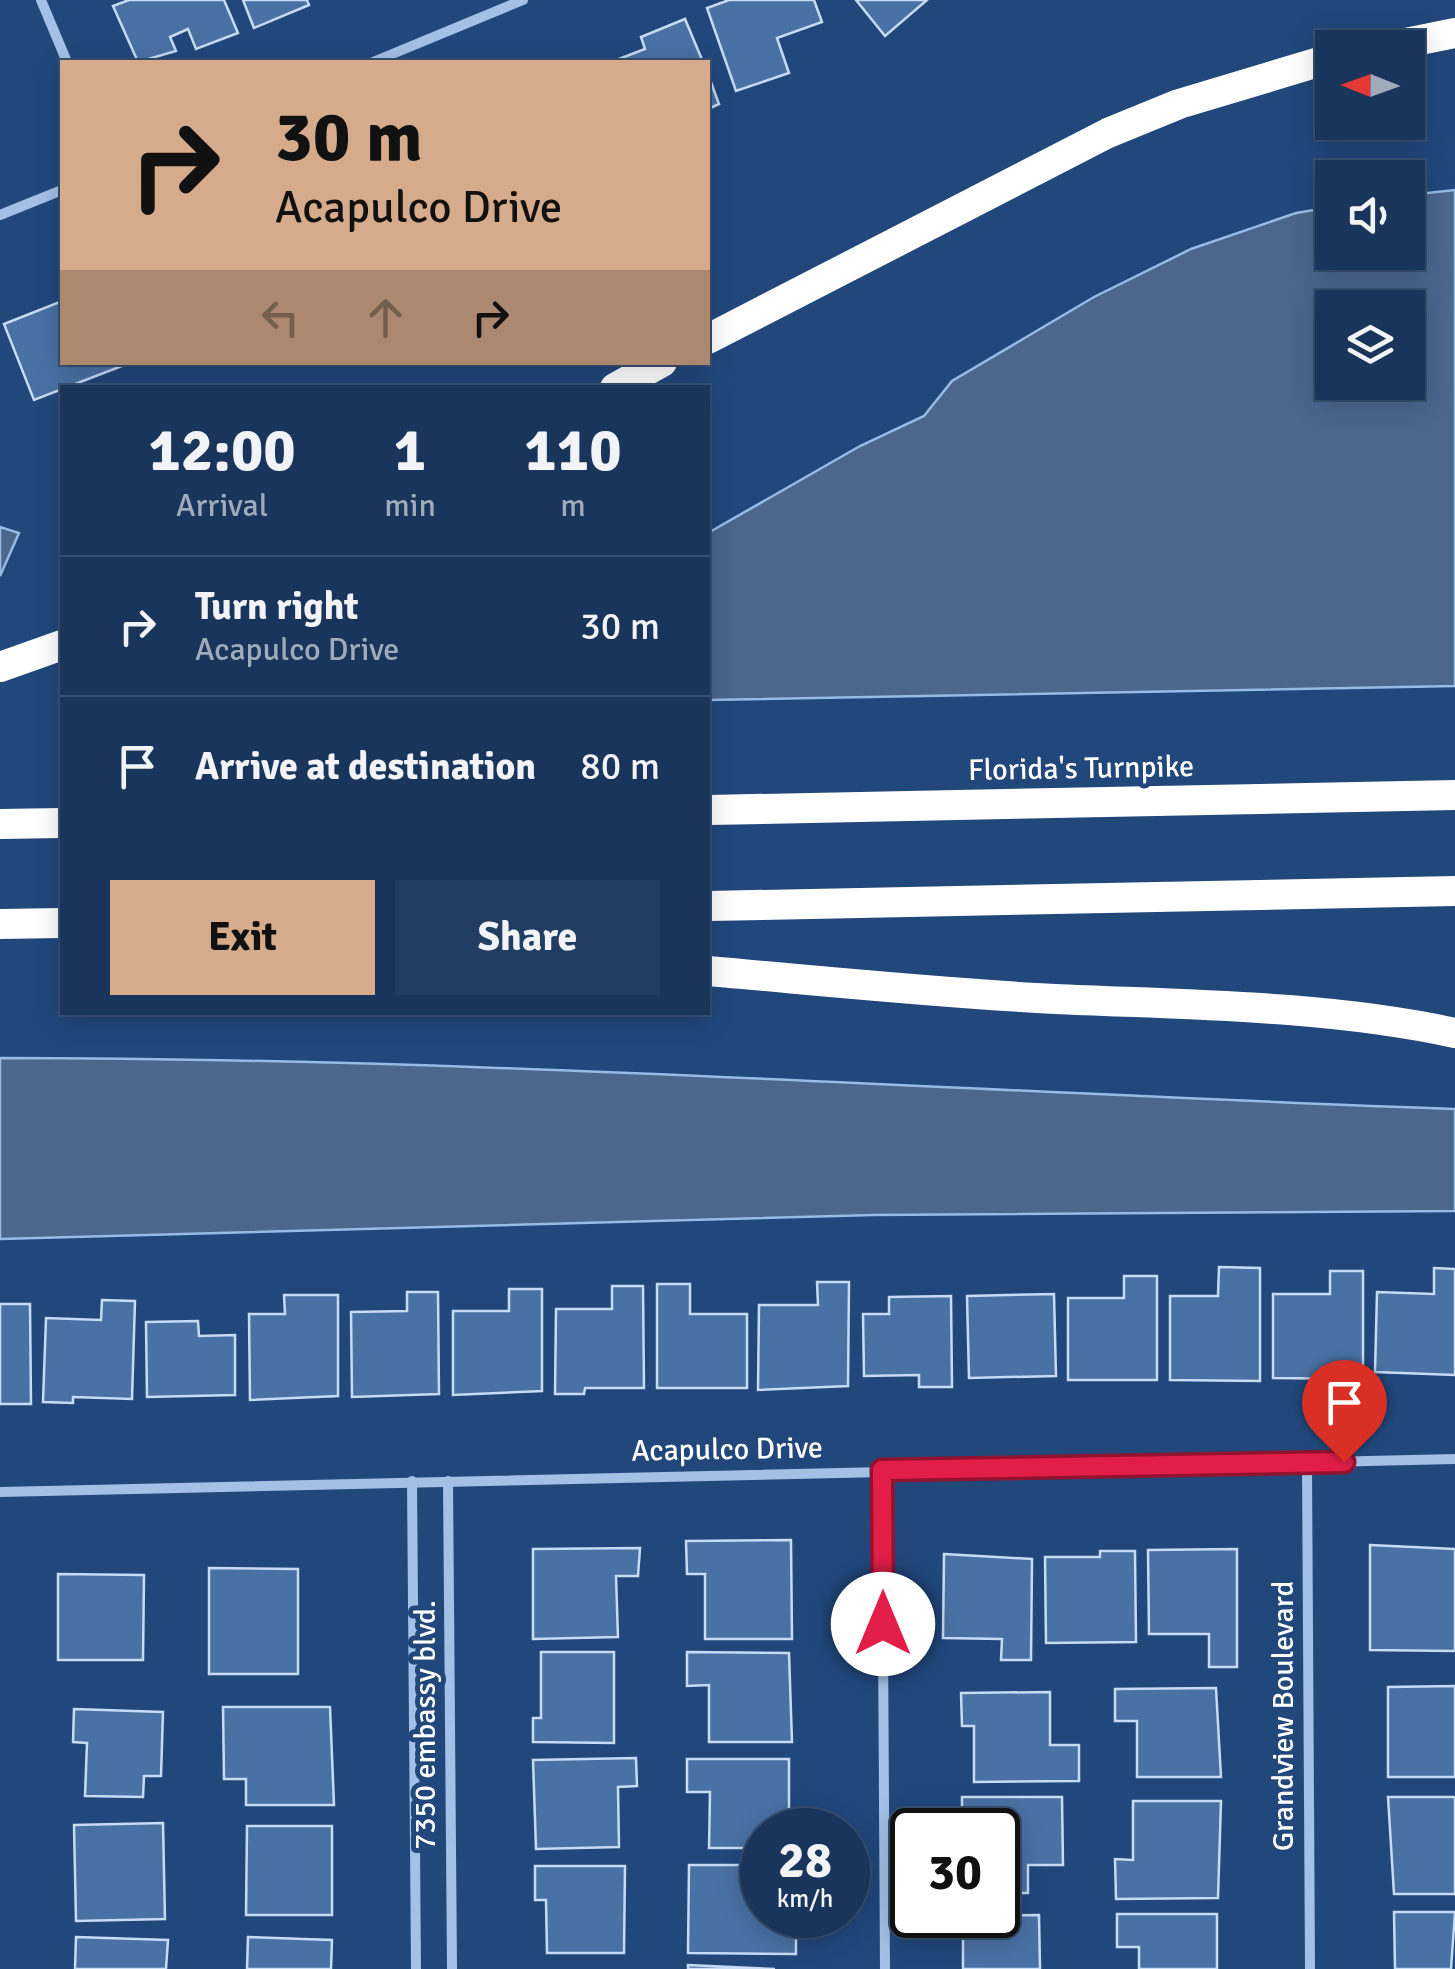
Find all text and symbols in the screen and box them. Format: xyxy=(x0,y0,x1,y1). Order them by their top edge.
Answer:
north arrow xyxy=(1315,30,1425,140)
map controls xyxy=(1315,30,1425,400)
text: 30 m xyxy=(275,94,423,180)
icon: right xyxy=(110,100,240,230)
button: sound xyxy=(1315,160,1425,270)
text: Acapulco Drive xyxy=(275,180,562,235)
icon: left xyxy=(253,290,308,345)
icon: ahead xyxy=(358,290,413,345)
icon: right xyxy=(463,290,518,345)
button: layers xyxy=(1315,290,1425,400)
text: 12:00 xyxy=(148,414,296,488)
text: 1 xyxy=(394,414,426,488)
text: 110 xyxy=(524,414,622,488)
text: Arrival xyxy=(176,486,268,525)
text: min xyxy=(384,486,436,525)
text: m xyxy=(560,486,586,525)
text: Turn right xyxy=(195,583,359,630)
icon: right xyxy=(110,599,165,654)
text: 30 m xyxy=(580,603,660,650)
text: Acapulco Drive xyxy=(195,630,399,669)
icon: arrive xyxy=(110,739,165,794)
text: Arrive at destination xyxy=(195,743,536,790)
text: 80 m xyxy=(580,743,660,790)
street label: Florida's Turnpike xyxy=(968,748,1194,789)
button: Exit xyxy=(110,880,375,995)
button: Share xyxy=(395,880,660,995)
pin xyxy=(1302,1360,1387,1463)
icon: arrive xyxy=(1317,1375,1372,1430)
street label: Acapulco Drive xyxy=(631,1429,823,1470)
position arrow xyxy=(831,1572,935,1676)
street label: Grandview Boulevard xyxy=(1265,1581,1302,1851)
street label: 7350 embassy blvd. xyxy=(407,1600,444,1850)
speed limit sign: 30 xyxy=(890,1808,1020,1938)
text: 28 xyxy=(778,1830,832,1892)
text: km/h xyxy=(777,1883,833,1914)

